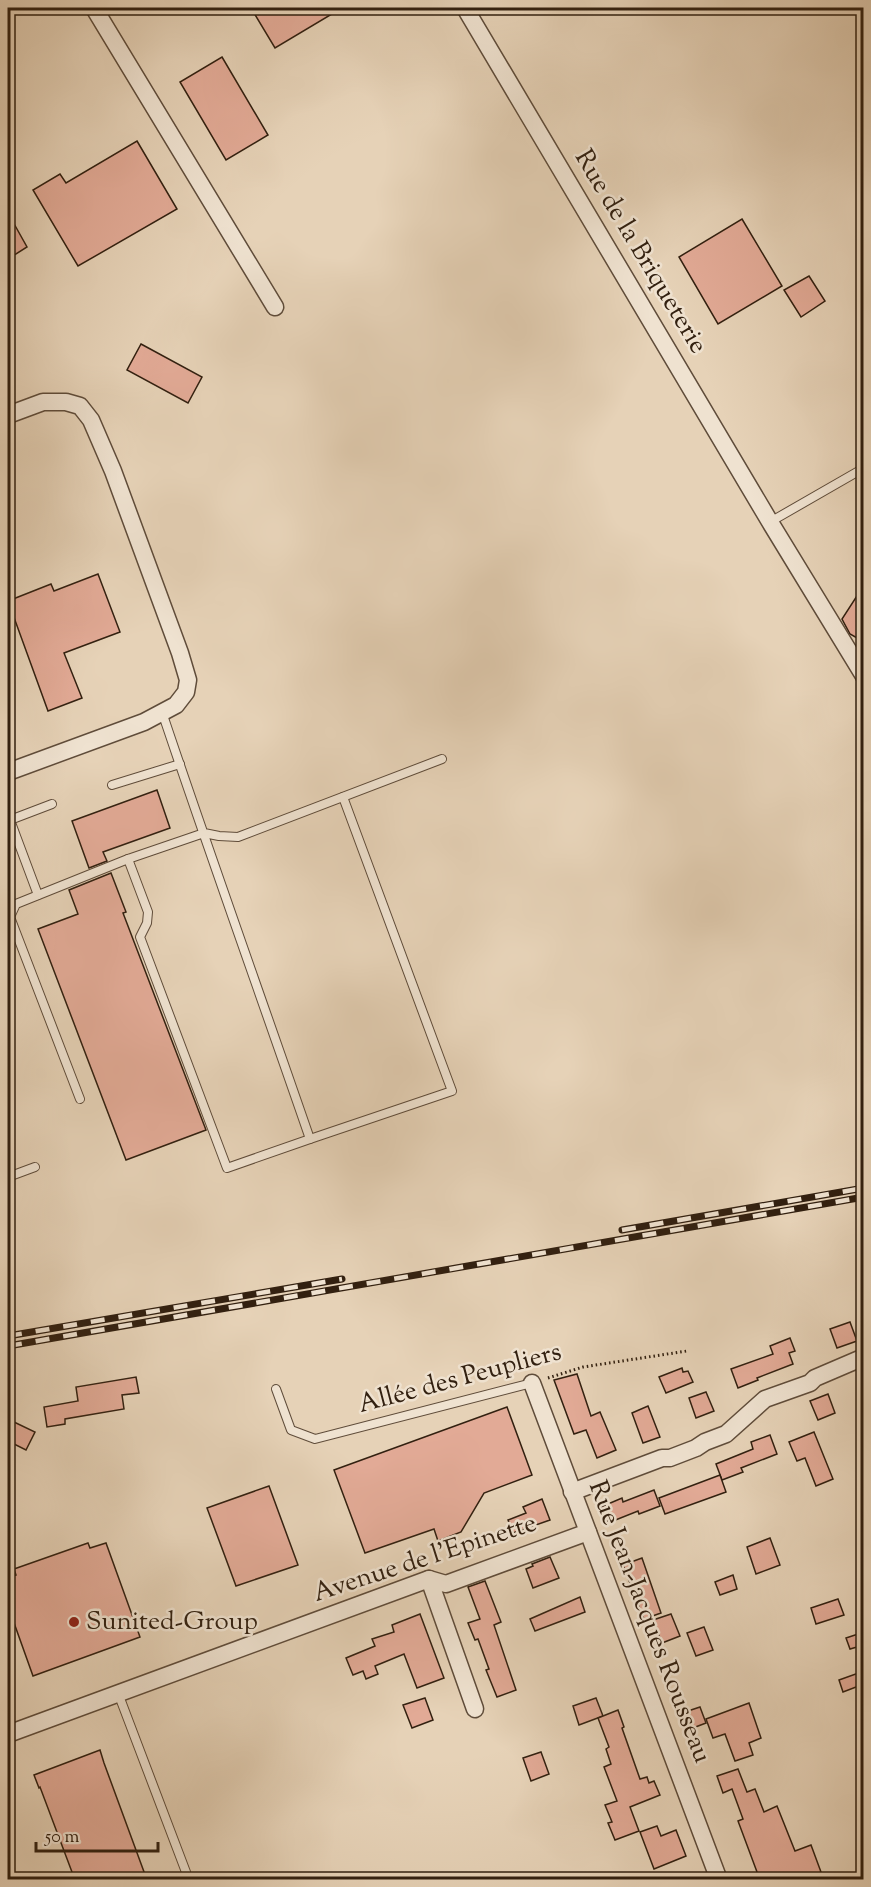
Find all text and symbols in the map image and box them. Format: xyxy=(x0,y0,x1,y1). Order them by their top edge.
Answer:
street label: Rue de la Briqueterie xyxy=(564,143,716,361)
street label: Allée des Peupliers xyxy=(354,1334,566,1424)
street label: Rue Jean-Jacques Rousseau xyxy=(578,1475,720,1769)
street label: Avenue de l'Epinette xyxy=(309,1505,541,1613)
place label: Sunited-Group xyxy=(86,1604,258,1641)
marker: Sunited-Group xyxy=(67,1615,81,1629)
scale bar xyxy=(36,1815,158,1853)
text: 50 m xyxy=(44,1825,80,1851)

